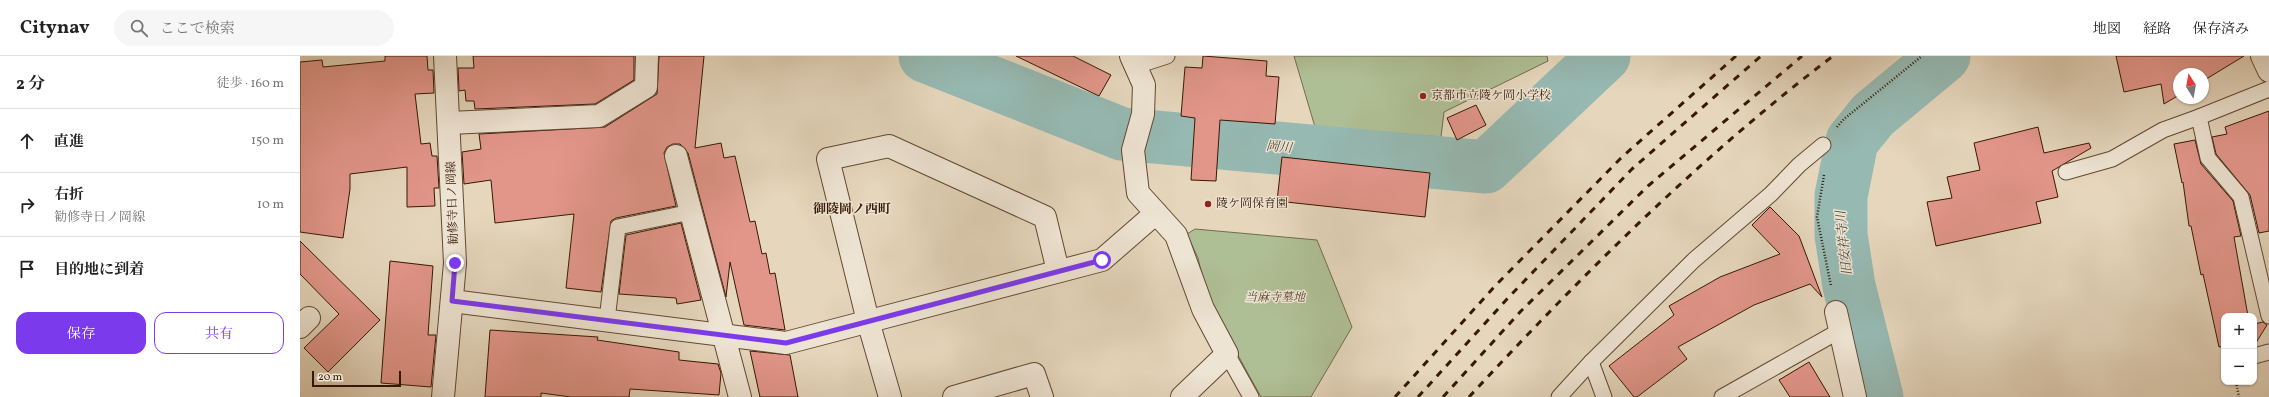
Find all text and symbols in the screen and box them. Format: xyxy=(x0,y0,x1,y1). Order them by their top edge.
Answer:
search box xyxy=(114,10,394,46)
text: Citynav xyxy=(20,15,90,41)
icon: search xyxy=(128,17,150,39)
text: ここで検索 xyxy=(160,19,235,40)
text: 地図 xyxy=(2093,20,2121,39)
text: 経路 xyxy=(2143,20,2171,39)
text: 保存済み xyxy=(2193,20,2249,39)
north arrow xyxy=(2173,68,2209,104)
text: 2 分 xyxy=(16,73,45,96)
text: 徒歩 · 160 m xyxy=(217,75,284,93)
place label: 京都市立陵ケ岡小学校 xyxy=(1431,88,1551,104)
marker: 京都市立陵ケ岡小学校 xyxy=(1418,91,1428,101)
icon: ahead xyxy=(16,130,38,152)
text: 直進 xyxy=(54,132,84,153)
text: 150 m xyxy=(251,132,284,150)
water label: 岡川 xyxy=(1265,138,1295,158)
street label: 勧修寺日ノ岡線 xyxy=(444,161,462,245)
text: 右折 xyxy=(54,185,84,206)
icon: right xyxy=(16,194,38,216)
text: 10 m xyxy=(257,196,284,214)
place label: 陵ケ岡保育園 xyxy=(1216,196,1288,212)
marker: 陵ケ岡保育園 xyxy=(1203,199,1213,209)
district label: 御陵岡ノ西町 xyxy=(813,201,891,219)
water label: 旧安祥寺川 xyxy=(1832,208,1857,276)
text: 勧修寺日ノ岡線 xyxy=(54,209,145,227)
route start xyxy=(1093,251,1111,269)
route end xyxy=(446,254,464,272)
icon: arrive xyxy=(16,258,38,280)
text: 目的地に到着 xyxy=(54,260,144,281)
park label: 当麻寺墓地 xyxy=(1245,290,1307,306)
button: 保存 xyxy=(16,312,146,354)
button: 共有 xyxy=(154,312,284,354)
map controls xyxy=(2221,313,2257,385)
button: + xyxy=(2221,313,2257,349)
button: − xyxy=(2221,349,2257,385)
scale bar xyxy=(312,369,401,388)
text: 20 m xyxy=(318,370,342,385)

